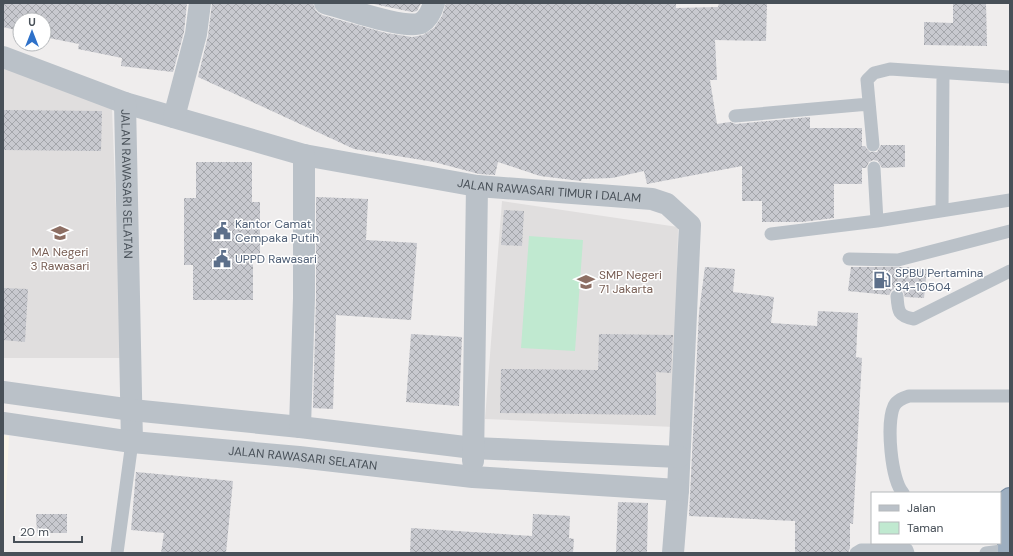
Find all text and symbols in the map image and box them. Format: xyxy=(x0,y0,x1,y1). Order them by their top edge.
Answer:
north arrow xyxy=(12,12,52,52)
text: U xyxy=(28,15,36,29)
street label: JALAN RAWASARI SELATAN xyxy=(117,109,136,259)
street label: JALAN RAWASARI TIMUR I DALAM xyxy=(456,175,642,206)
place label: Kantor Camat Cempaka Putih xyxy=(235,216,319,246)
public building icon: Kantor Camat Cempaka Putih xyxy=(212,221,232,241)
school or university icon: MA Negeri 3 Rawasari xyxy=(50,223,70,243)
place label: MA Negeri 3 Rawasari xyxy=(31,244,90,274)
public building icon: UPPD Rawasari xyxy=(212,249,232,269)
place label: UPPD Rawasari xyxy=(235,251,317,267)
place label: SPBU Pertamina 34-10504 xyxy=(895,265,983,295)
place label: SMP Negeri 71 Jakarta xyxy=(599,267,662,297)
fuel station icon: SPBU Pertamina 34-10504 xyxy=(872,270,892,290)
school or university icon: SMP Negeri 71 Jakarta xyxy=(576,272,596,292)
street label: JALAN RAWASARI SELATAN xyxy=(228,443,378,474)
legend xyxy=(871,492,1001,544)
text: Jalan xyxy=(907,500,936,516)
scale bar xyxy=(14,518,82,544)
text: Taman xyxy=(907,520,944,536)
text: 20 m xyxy=(20,524,49,540)

